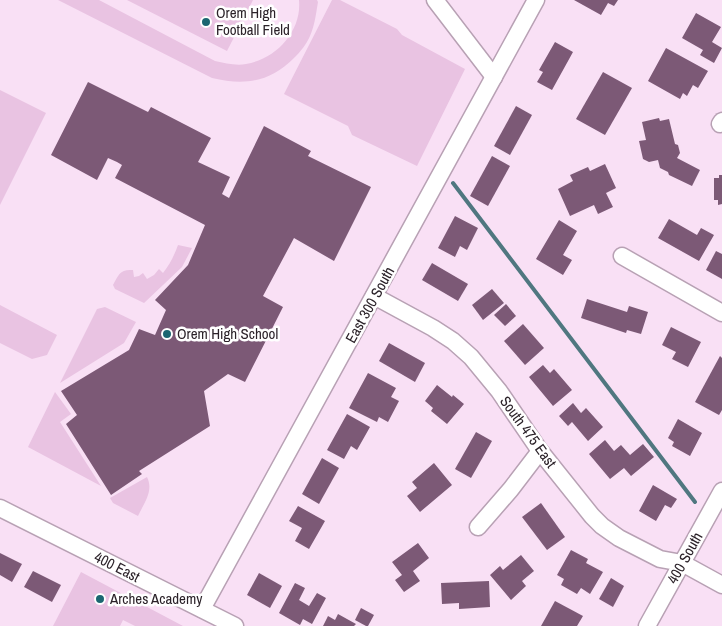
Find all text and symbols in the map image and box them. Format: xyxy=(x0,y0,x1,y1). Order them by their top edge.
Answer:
place label: Orem High Football Field xyxy=(216,2,290,40)
marker: Orem High Football Field xyxy=(200,16,212,28)
street label: East 300 South xyxy=(340,263,399,347)
place label: Orem High School xyxy=(177,323,278,344)
marker: Orem High School xyxy=(161,328,173,340)
street label: South 475 East xyxy=(495,392,562,472)
street label: 400 South xyxy=(662,528,707,587)
street label: 400 East xyxy=(91,546,144,587)
place label: Arches Academy xyxy=(109,588,203,609)
marker: Arches Academy xyxy=(94,593,106,605)

